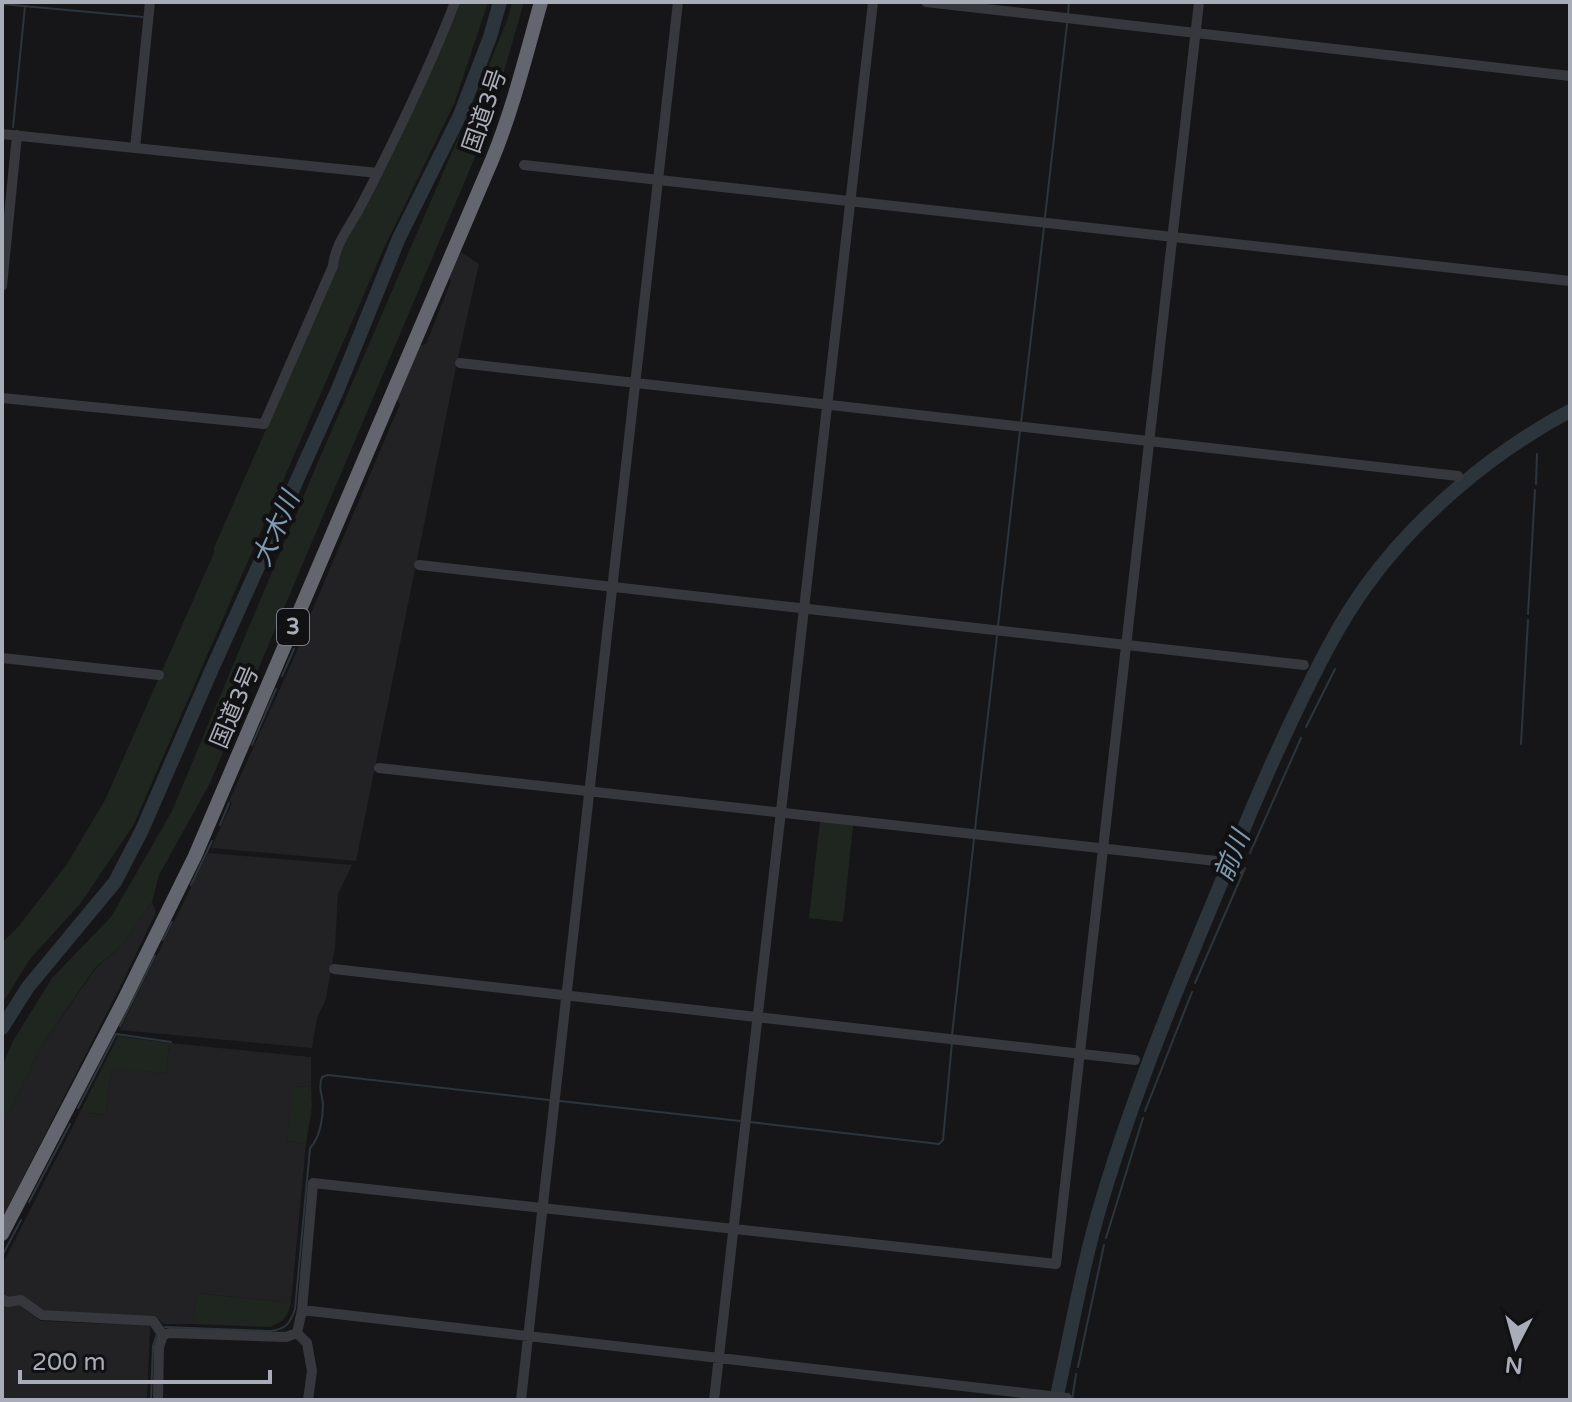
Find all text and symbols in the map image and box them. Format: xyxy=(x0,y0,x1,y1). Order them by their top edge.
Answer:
street label: 国道3号 xyxy=(457,65,513,157)
water label: 大木川 xyxy=(246,484,307,571)
road number: 3 xyxy=(277,609,309,645)
street label: 国道3号 xyxy=(205,661,265,753)
water label: 前川 xyxy=(1208,823,1257,886)
north arrow xyxy=(1476,1306,1556,1386)
scale bar xyxy=(20,1334,270,1384)
text: 200 m xyxy=(32,1348,106,1377)
text: N xyxy=(1504,1351,1524,1379)

